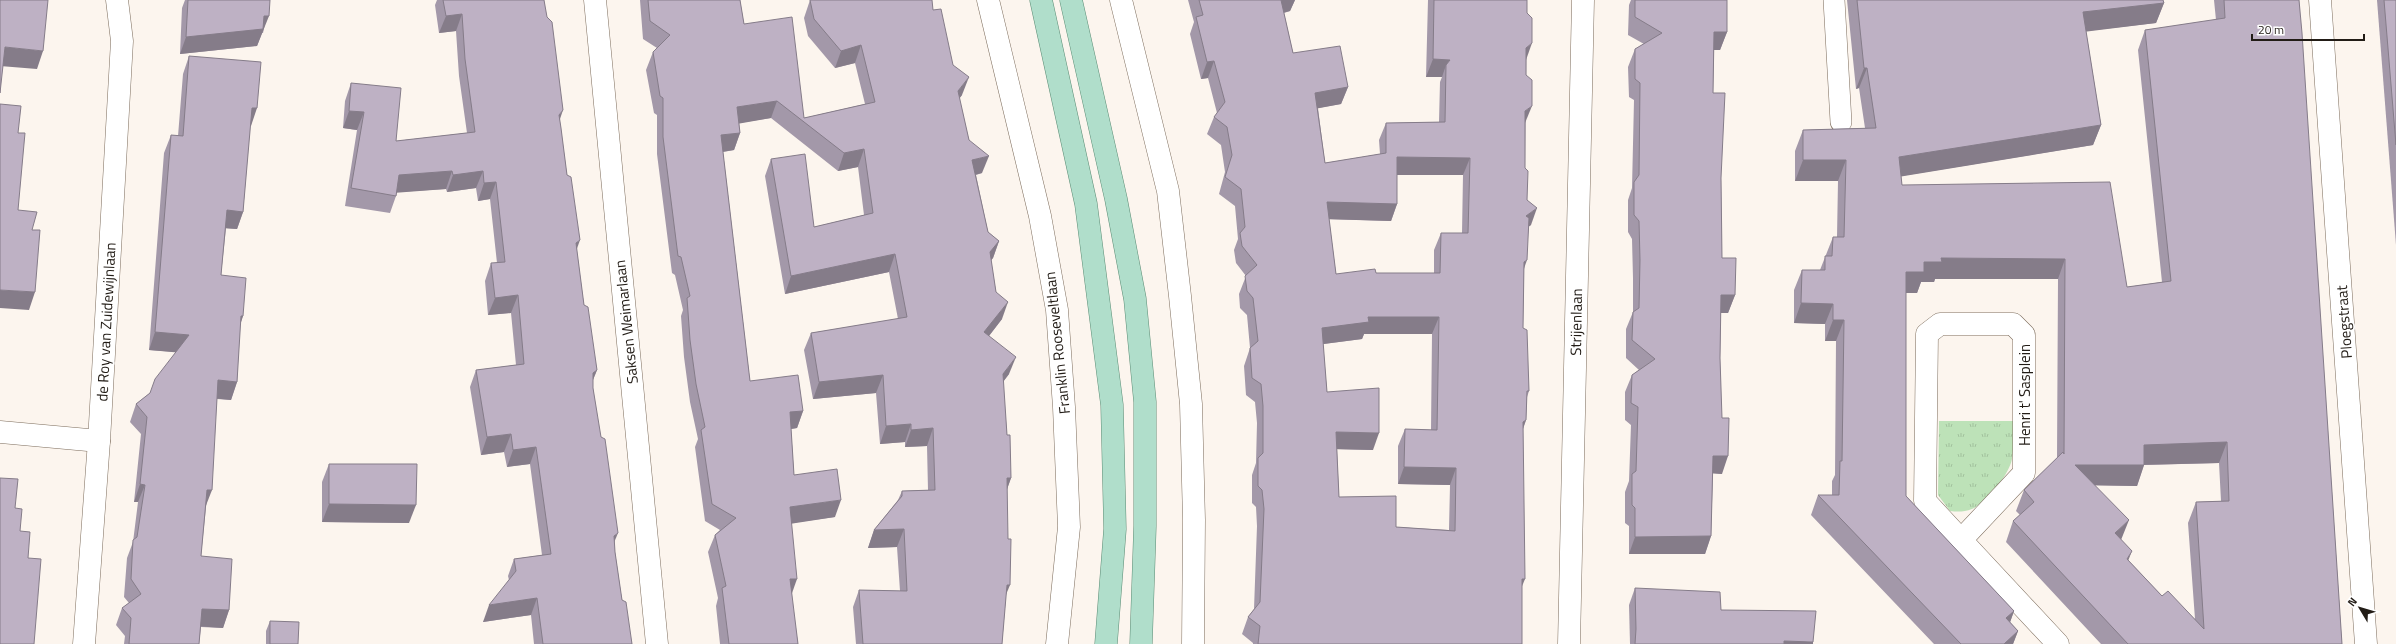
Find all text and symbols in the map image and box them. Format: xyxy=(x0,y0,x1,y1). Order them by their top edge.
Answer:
scale bar xyxy=(2252,16,2364,42)
text: 20 m xyxy=(2258,20,2284,39)
street label: de Roy van Zuidewijnlaan xyxy=(90,242,122,402)
street label: Saksen Weimarlaan xyxy=(608,259,644,385)
street label: Franklin Rooseveltlaan xyxy=(1038,271,1076,415)
street label: Ploegstraat xyxy=(2330,284,2358,359)
street label: Strijenlaan xyxy=(1564,288,1588,356)
street label: Henri t' Sasplein xyxy=(2013,344,2036,446)
north arrow xyxy=(2340,588,2380,628)
text: N xyxy=(2343,594,2361,610)

